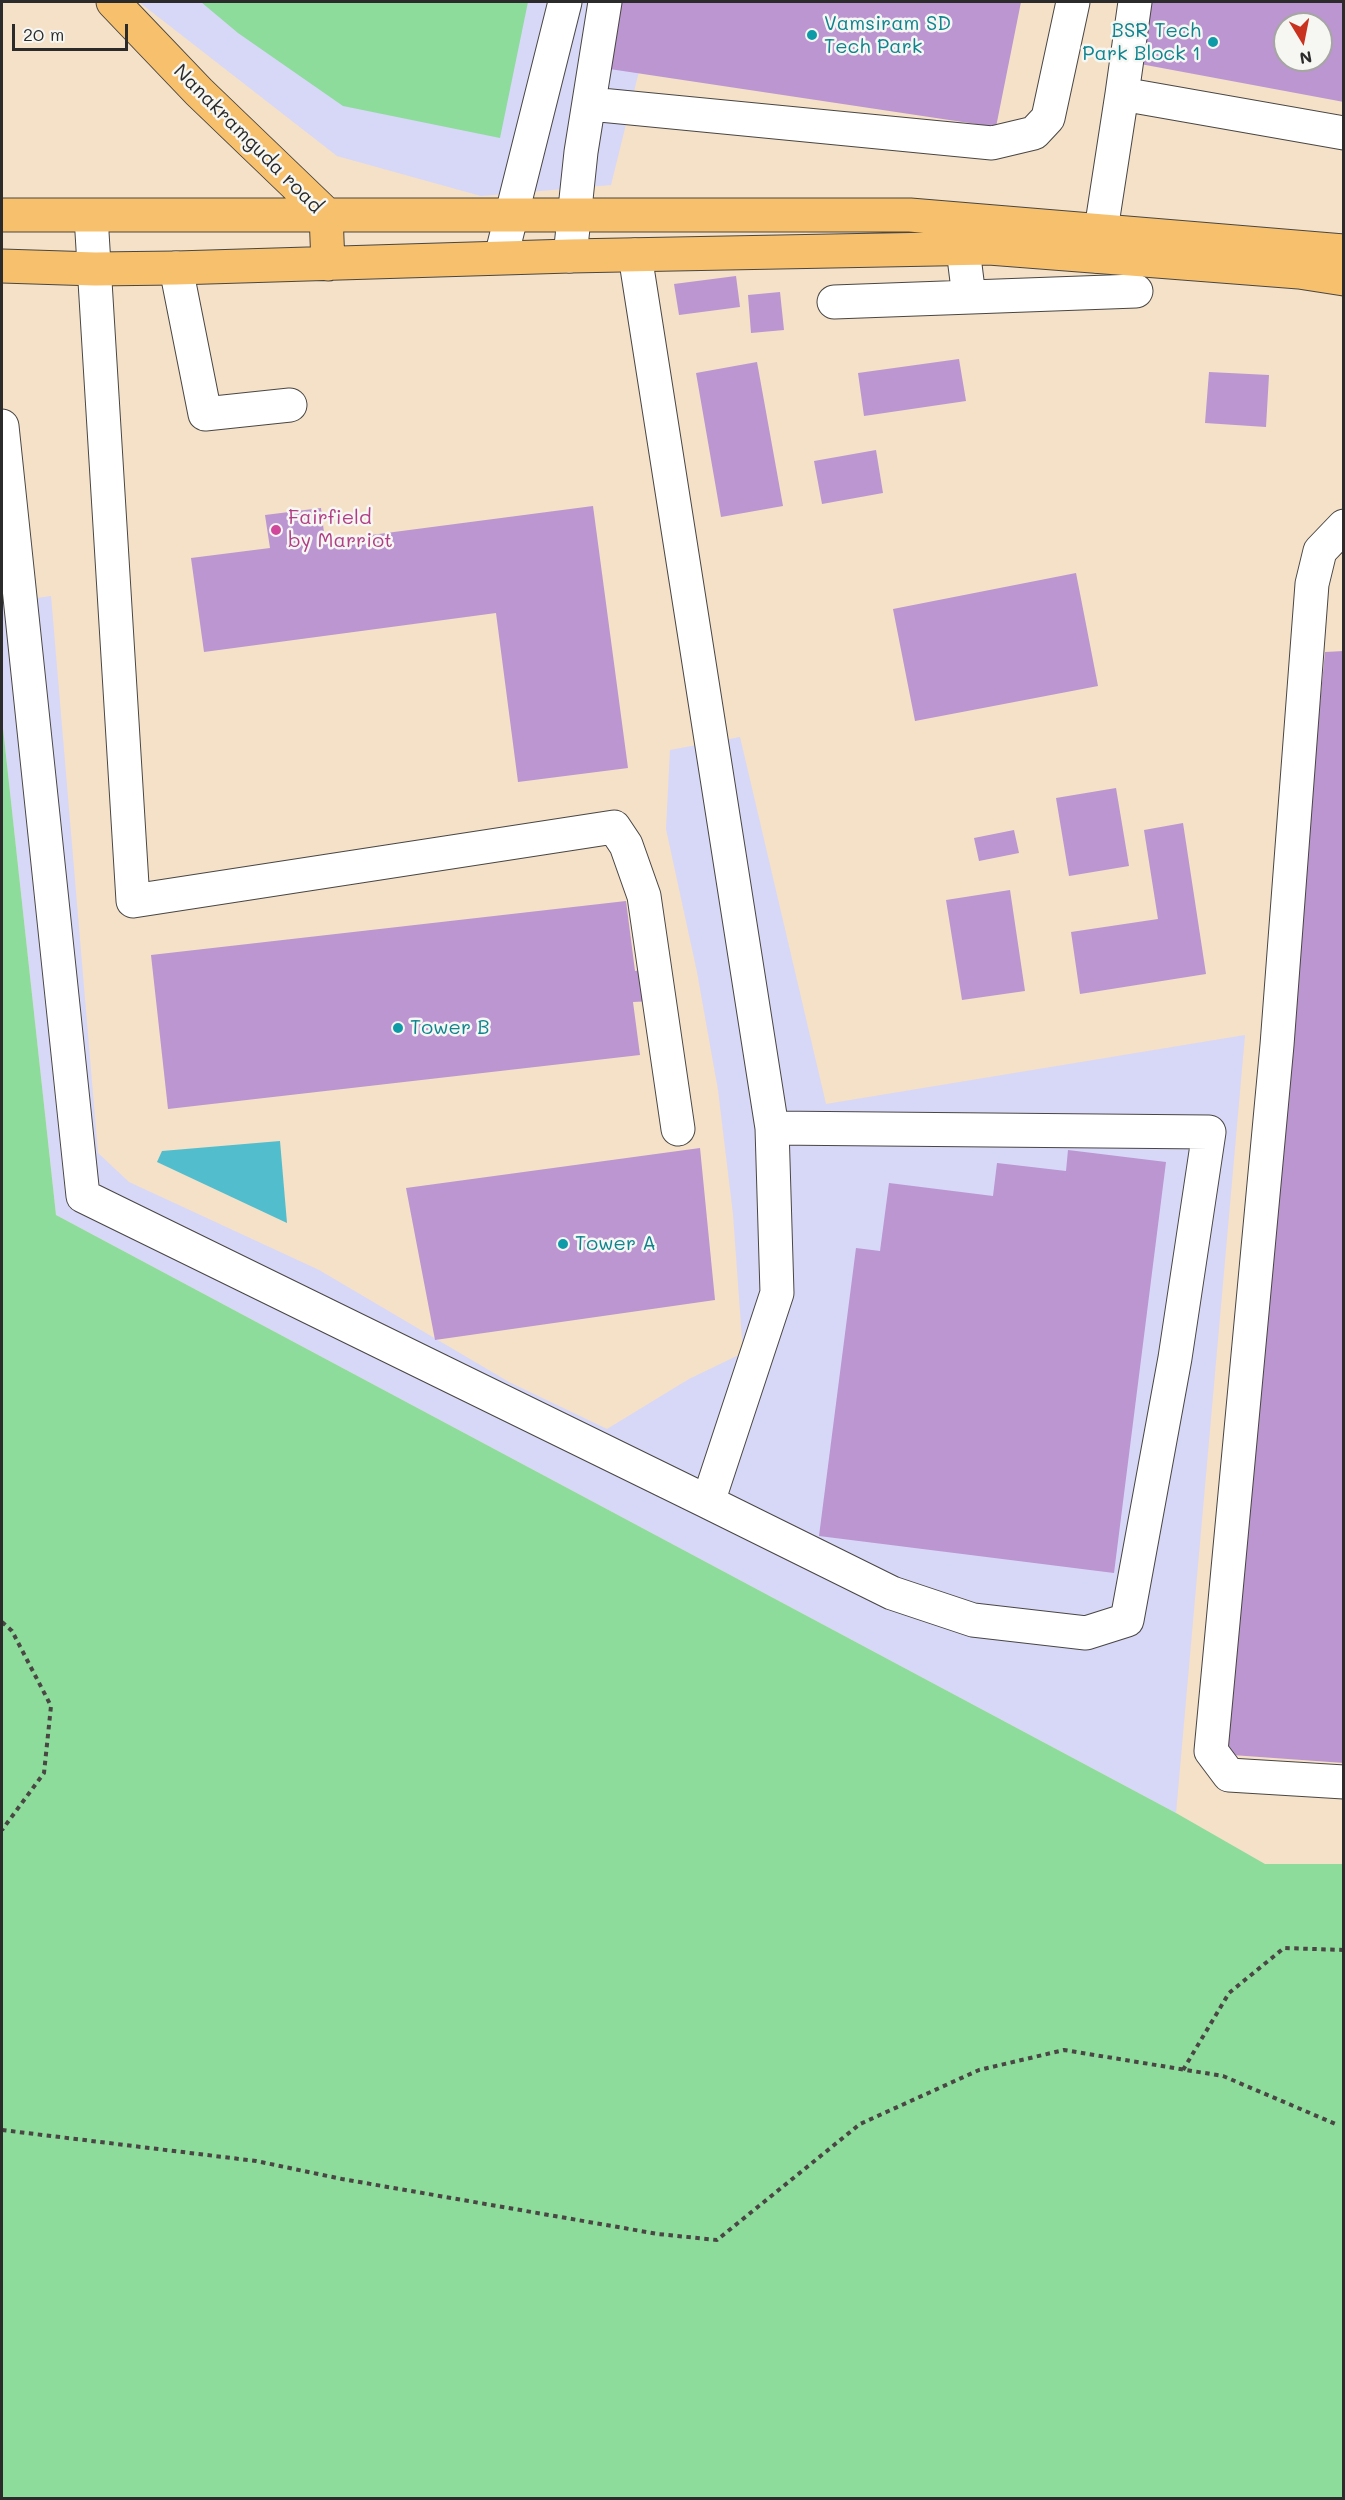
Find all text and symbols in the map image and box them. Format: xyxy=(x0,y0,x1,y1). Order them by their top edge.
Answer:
scale bar xyxy=(15,12,130,50)
place label: Vamsiram SD Tech Park xyxy=(824,12,951,59)
north arrow xyxy=(1273,12,1333,72)
place label: BSR Tech Park Block 1 xyxy=(1082,19,1201,66)
text: 20 m xyxy=(23,22,64,46)
marker: Vamsiram SD Tech Park xyxy=(805,28,819,42)
marker: BSR Tech Park Block 1 xyxy=(1206,35,1220,49)
text: N xyxy=(1298,47,1314,70)
street label: Nanakramguda road xyxy=(168,59,328,219)
place label: Fairfield by Marriot xyxy=(288,506,393,553)
marker: Fairfield by Marriot xyxy=(269,523,283,537)
place label: Tower B xyxy=(410,1016,490,1040)
marker: Tower B xyxy=(391,1021,405,1035)
place label: Tower A xyxy=(575,1232,656,1256)
marker: Tower A xyxy=(556,1237,570,1251)

